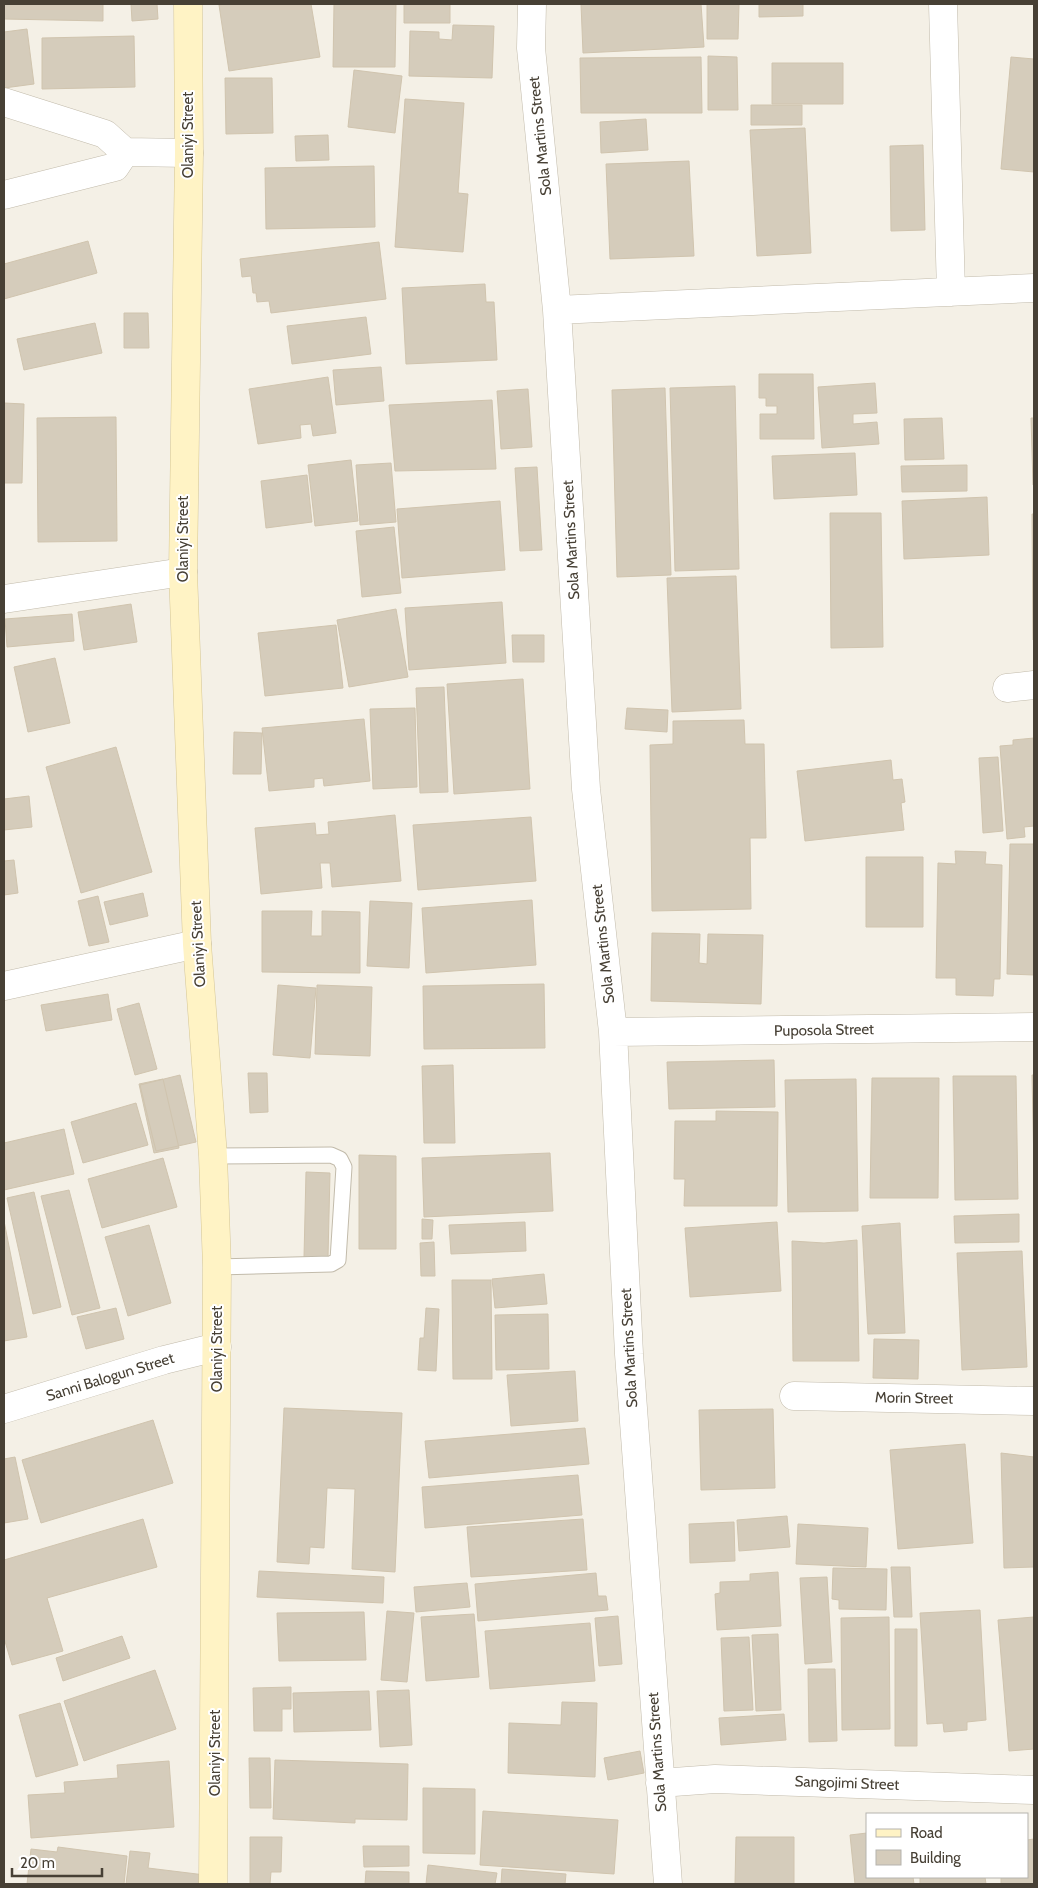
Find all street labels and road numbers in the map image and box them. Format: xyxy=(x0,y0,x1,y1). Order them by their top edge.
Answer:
street label: Sola Martins Street xyxy=(525,75,555,197)
street label: Olaniyi Street xyxy=(179,92,197,178)
street label: Sola Martins Street xyxy=(559,480,583,600)
street label: Olaniyi Street xyxy=(174,496,192,582)
street label: Sola Martins Street xyxy=(588,883,618,1005)
street label: Olaniyi Street xyxy=(187,900,209,988)
street label: Puposola Street xyxy=(774,1020,874,1040)
street label: Sola Martins Street xyxy=(617,1288,641,1408)
street label: Olaniyi Street xyxy=(208,1306,226,1392)
street label: Sanni Balogun Street xyxy=(44,1349,176,1405)
street label: Morin Street xyxy=(875,1388,953,1408)
street label: Sola Martins Street xyxy=(644,1692,670,1812)
street label: Olaniyi Street xyxy=(206,1710,224,1796)
street label: Sangojimi Street xyxy=(794,1772,900,1794)

